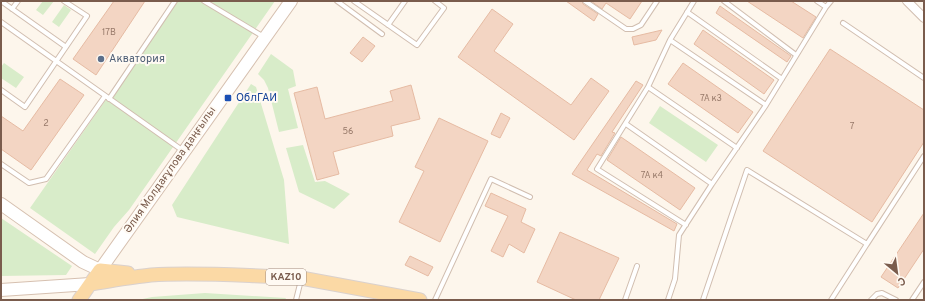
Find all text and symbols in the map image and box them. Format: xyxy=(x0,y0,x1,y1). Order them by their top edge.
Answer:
house number: 17В xyxy=(102,27,116,38)
place label: Акватория xyxy=(109,52,165,66)
marker: Акватория xyxy=(96,54,106,64)
place label: ОблГАИ xyxy=(236,91,277,105)
marker: ОблГАИ xyxy=(223,93,233,103)
house number: 7А к3 xyxy=(700,93,722,104)
street label: Әлия Молдағұлова даңғылы xyxy=(121,104,219,236)
house number: 2 xyxy=(43,118,49,129)
house number: 7 xyxy=(850,121,855,132)
house number: 56 xyxy=(343,126,353,137)
house number: 7А к4 xyxy=(641,170,664,181)
north arrow xyxy=(877,253,917,293)
road number: KAZ10 xyxy=(266,269,306,285)
text: С xyxy=(895,273,908,289)

